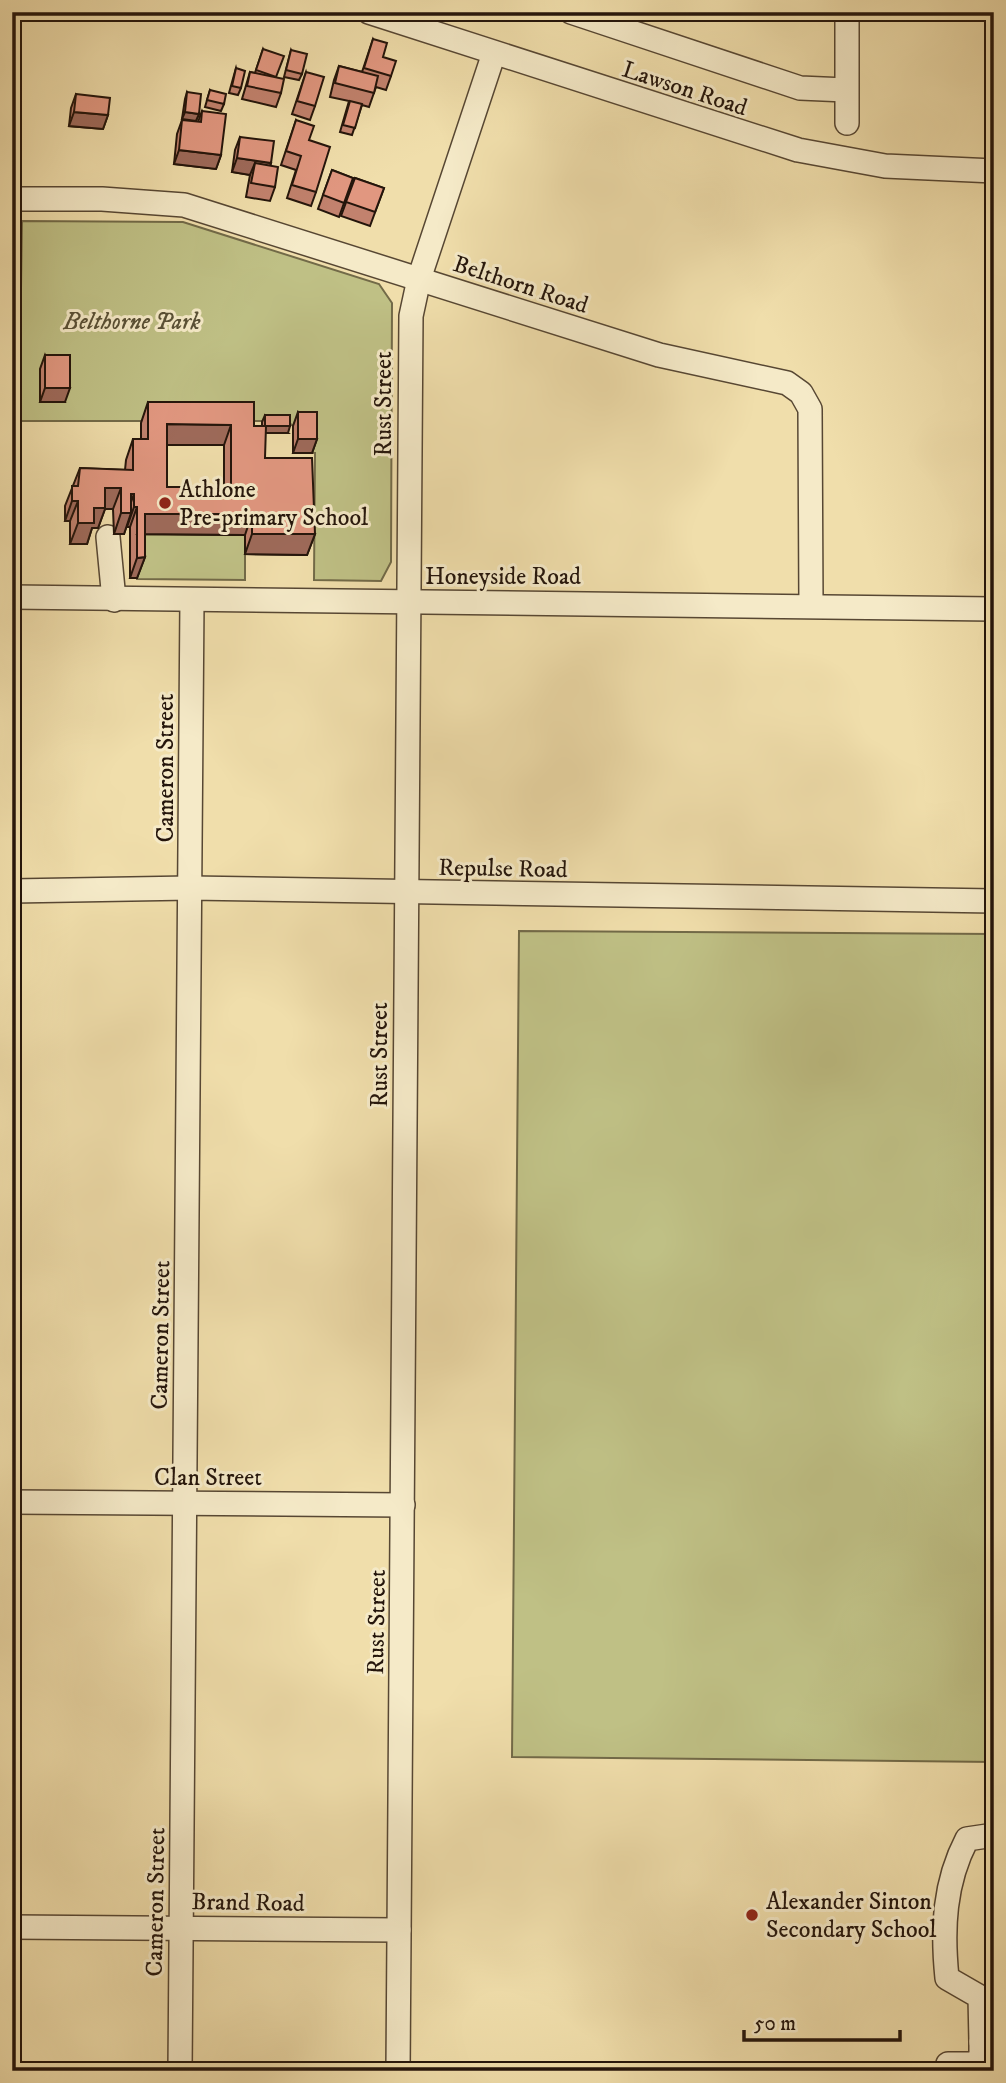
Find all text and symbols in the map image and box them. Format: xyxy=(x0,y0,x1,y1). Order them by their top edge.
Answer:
street label: Lawson Road xyxy=(618,55,751,123)
street label: Belthorn Road xyxy=(449,249,592,321)
park label: Belthorne Park xyxy=(62,307,201,337)
street label: Rust Street xyxy=(369,351,399,457)
place label: Athlone Pre-primary School xyxy=(179,475,369,533)
marker: Athlone Pre-primary School xyxy=(157,495,173,511)
street label: Honeyside Road xyxy=(425,562,581,592)
street label: Cameron Street xyxy=(151,693,181,843)
street label: Repulse Road xyxy=(438,853,568,885)
street label: Rust Street xyxy=(365,1002,395,1108)
street label: Cameron Street xyxy=(145,1260,177,1410)
street label: Clan Street xyxy=(154,1463,262,1493)
street label: Rust Street xyxy=(361,1569,393,1675)
street label: Cameron Street xyxy=(140,1827,172,1977)
street label: Brand Road xyxy=(191,1887,305,1919)
place label: Alexander Sinton Secondary School xyxy=(766,1887,937,1945)
marker: Alexander Sinton Secondary School xyxy=(744,1907,760,1923)
scale bar xyxy=(744,1999,899,2043)
text: 50 m xyxy=(754,2011,796,2037)

